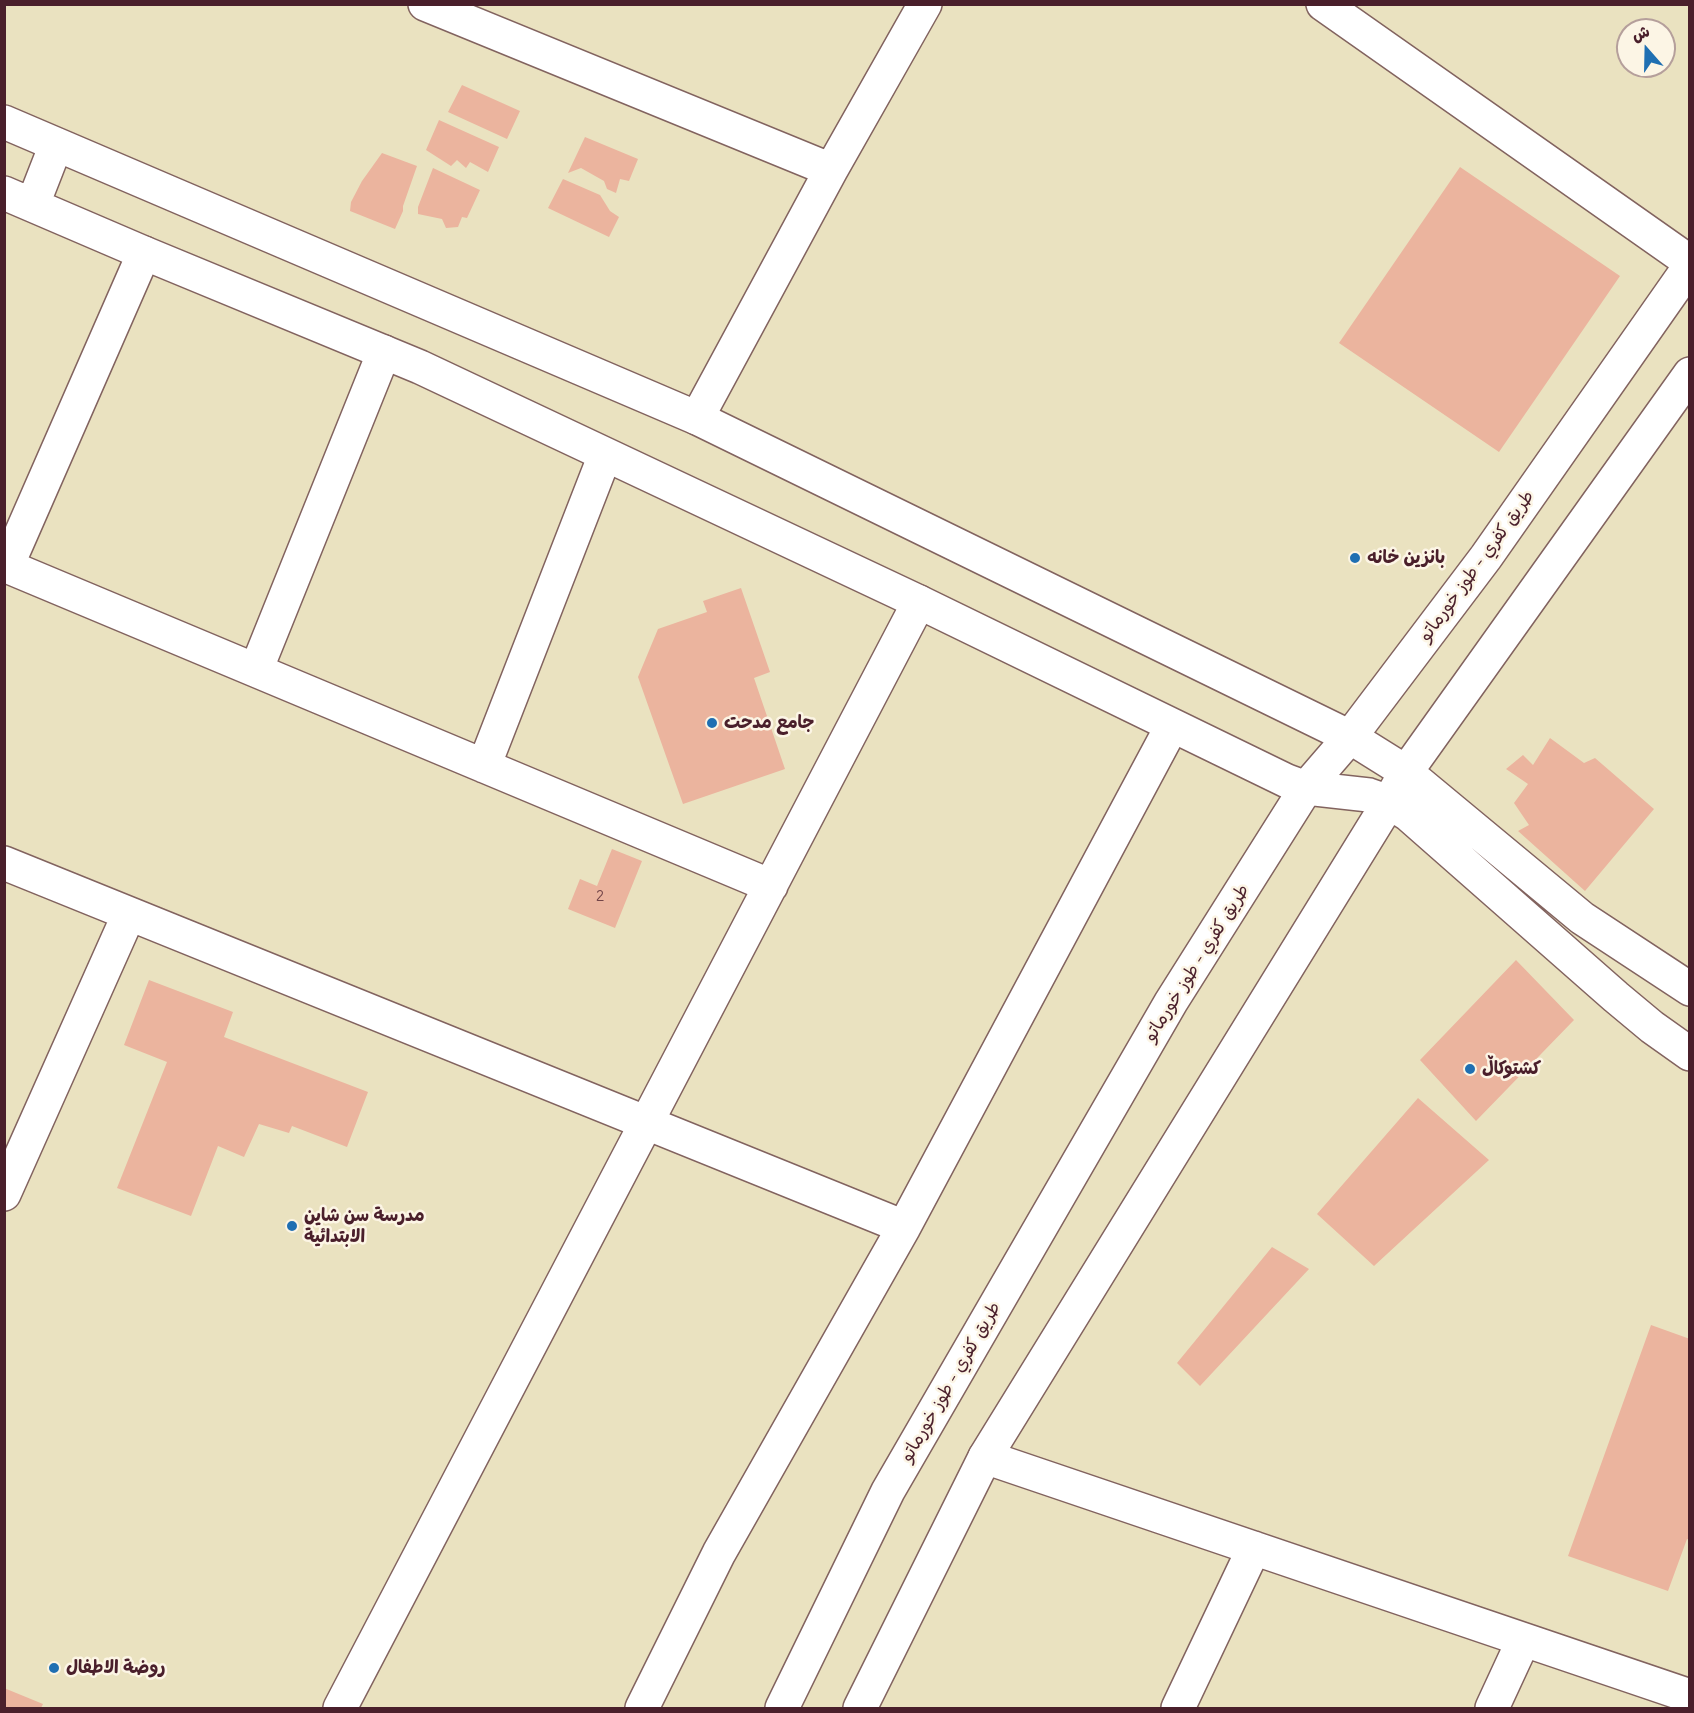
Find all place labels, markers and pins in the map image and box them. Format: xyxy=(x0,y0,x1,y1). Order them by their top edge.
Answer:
place label: بانزين خانه xyxy=(1367,547,1445,569)
marker: بانزين خانه xyxy=(1348,551,1362,565)
place label: جامع مدحت xyxy=(724,712,814,734)
marker: جامع مدحت xyxy=(705,716,719,730)
place label: کشتوکاڵ xyxy=(1482,1058,1541,1080)
marker: کشتوکاڵ xyxy=(1463,1062,1477,1076)
place label: مدرسة سن شاين الابتدائية xyxy=(304,1205,425,1248)
marker: مدرسة سن شاين الابتدائية xyxy=(285,1219,299,1233)
place label: روضة الاطفال xyxy=(66,1657,165,1679)
marker: روضة الاطفال xyxy=(47,1661,61,1675)

